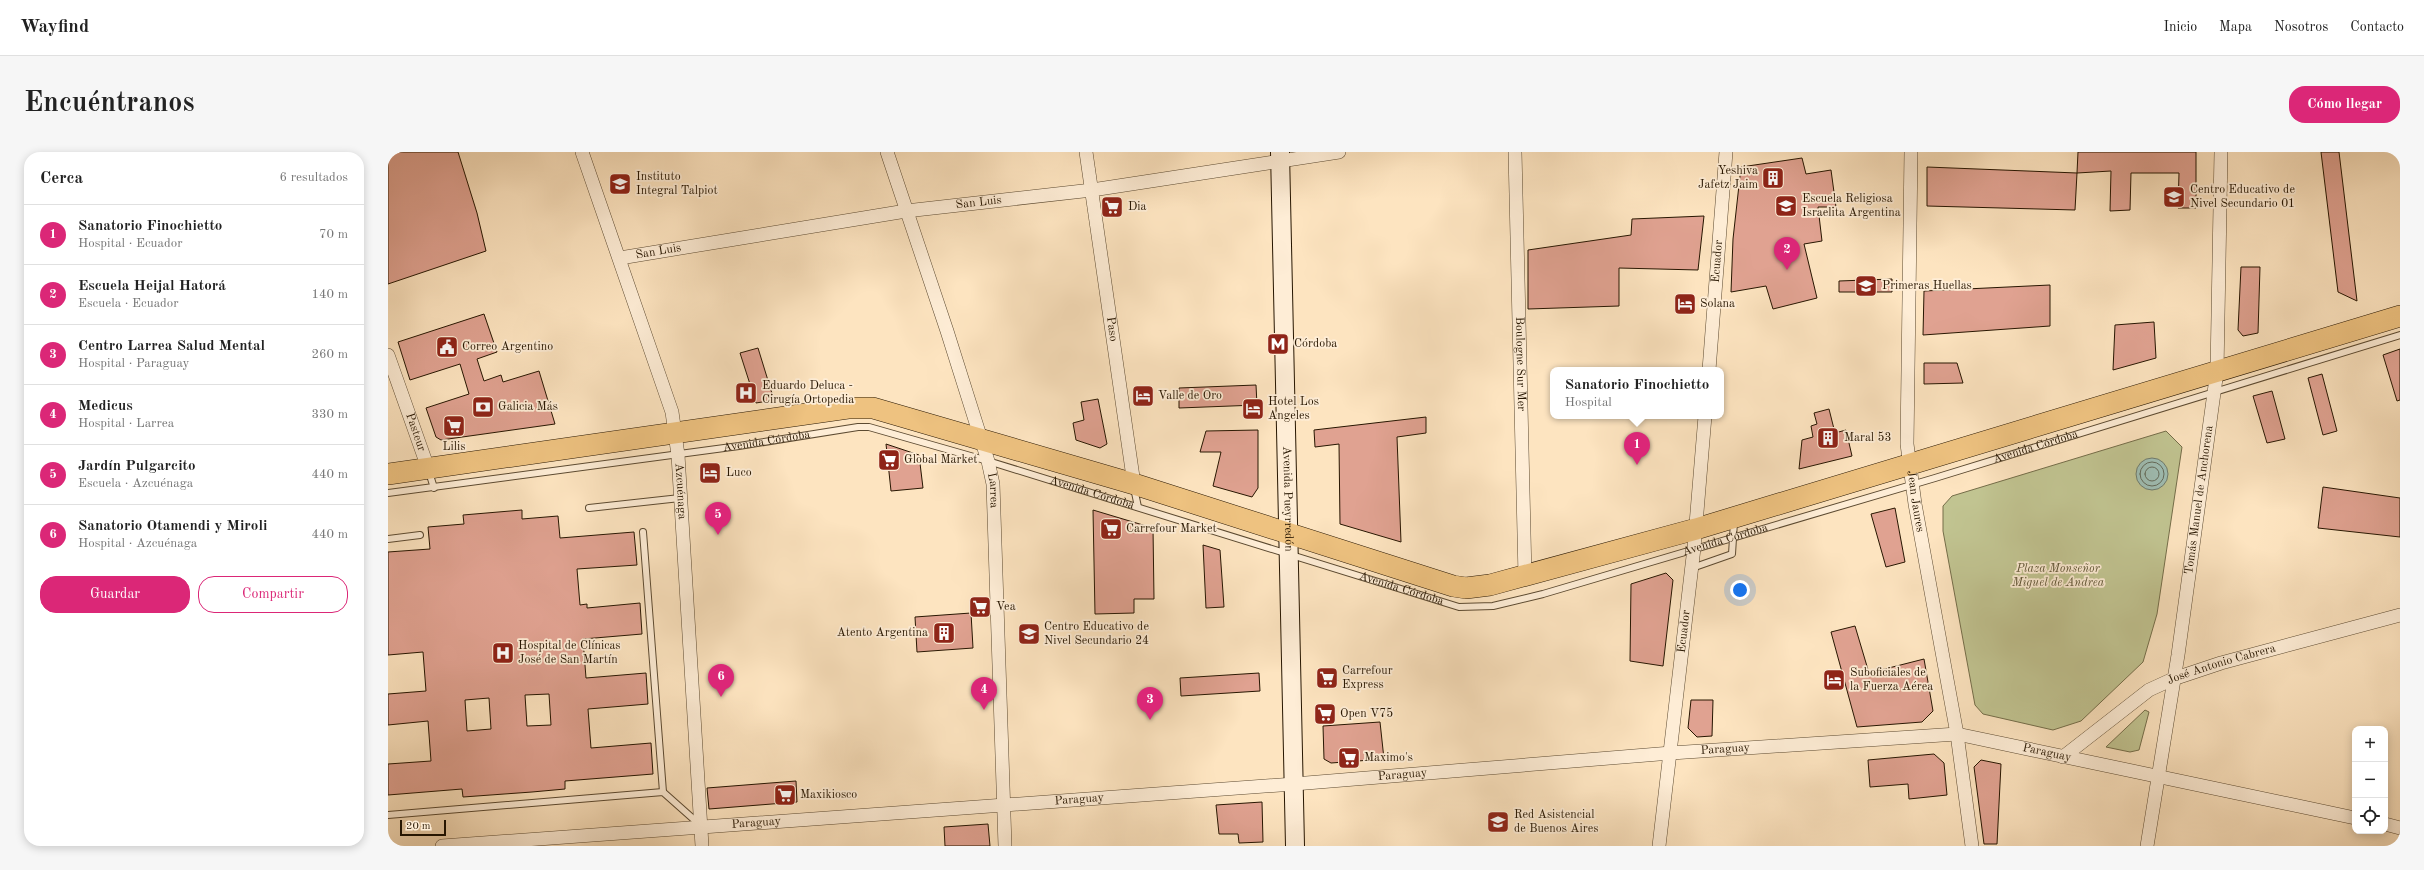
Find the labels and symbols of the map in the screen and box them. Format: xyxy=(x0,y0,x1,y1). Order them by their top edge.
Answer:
place label: Yeshiva Jafetz Jaim xyxy=(1698,165,1758,191)
building icon: Yeshiva Jafetz Jaim xyxy=(1760,165,1786,191)
school or university icon: Instituto Integral Talpiot xyxy=(607,171,633,197)
place label: Instituto Integral Talpiot xyxy=(636,171,718,197)
school or university icon: Centro Educativo de Nivel Secundario 01 xyxy=(2161,184,2187,210)
place label: Centro Educativo de Nivel Secundario 01 xyxy=(2190,184,2295,210)
school or university icon: Escuela Religiosa Israelita Argentina xyxy=(1773,193,1799,219)
place label: Escuela Religiosa Israelita Argentina xyxy=(1802,193,1901,219)
street label: San Luis xyxy=(955,194,1002,211)
supermarket icon: Dia xyxy=(1099,194,1125,220)
place label: Dia xyxy=(1128,201,1147,213)
pin: 2 xyxy=(1774,237,1800,270)
street label: Ecuador xyxy=(1710,239,1725,283)
street label: San Luis xyxy=(635,242,682,261)
school or university icon: Primeras Huellas xyxy=(1853,273,1879,299)
place label: Primeras Huellas xyxy=(1882,280,1972,292)
hotel icon: Solana xyxy=(1672,291,1698,317)
place label: Solana xyxy=(1700,298,1735,310)
street label: Paso xyxy=(1104,316,1119,342)
street label: Boulogne Sur Mer xyxy=(1513,317,1527,411)
metro station icon: Córdoba xyxy=(1265,331,1291,357)
public building icon: Correo Argentino xyxy=(434,334,460,360)
place label: Córdoba xyxy=(1294,338,1337,350)
place label: Correo Argentino xyxy=(462,341,553,353)
hospital icon: Eduardo Deluca - Cirugía Ortopedia xyxy=(733,380,759,406)
place label: Eduardo Deluca - Cirugía Ortopedia xyxy=(762,380,854,406)
hotel icon: Valle de Oro xyxy=(1130,383,1156,409)
place label: Valle de Oro xyxy=(1158,390,1222,402)
bank icon: Galicia Más xyxy=(470,394,496,420)
hotel icon: Hotel Los Angeles xyxy=(1240,396,1266,422)
place label: Hotel Los Angeles xyxy=(1268,396,1319,422)
place label: Galicia Más xyxy=(498,401,558,413)
street label: Pasteur xyxy=(403,412,428,453)
supermarket icon: Lilis xyxy=(441,413,467,439)
building icon: Maral 53 xyxy=(1815,425,1841,451)
street label: Tomás Manuel de Anchorena xyxy=(2183,425,2215,575)
street label: Avenida Córdoba xyxy=(1992,428,2080,466)
street label: Avenida Córdoba xyxy=(722,429,811,454)
place label: Maral 53 xyxy=(1844,431,1891,444)
pin: 1 xyxy=(1624,432,1650,465)
place label: Lilis xyxy=(443,441,465,453)
street label: Avenida Pueyrredón xyxy=(1280,446,1295,552)
supermarket icon: Global Market xyxy=(876,447,902,473)
place label: Global Market xyxy=(904,454,977,466)
hotel icon: Luco xyxy=(697,460,723,486)
street label: Azcuénaga xyxy=(673,463,688,520)
place label: Luco xyxy=(726,467,752,479)
street label: Jean Jaures xyxy=(1905,470,1926,533)
street label: Larrea xyxy=(985,472,1000,508)
street label: Avenida Córdoba xyxy=(1048,474,1136,512)
pin: 5 xyxy=(705,502,731,535)
supermarket icon: Carrefour Market xyxy=(1098,516,1124,542)
street label: Avenida Córdoba xyxy=(1681,522,1769,558)
place label: Carrefour Market xyxy=(1126,523,1217,535)
park label: Plaza Monseñor Miguel de Andrea xyxy=(2011,563,2105,589)
street label: Avenida Córdoba xyxy=(1357,570,1445,608)
your location xyxy=(1730,580,1750,600)
supermarket icon: Vea xyxy=(967,594,993,620)
place label: Vea xyxy=(996,601,1016,613)
street label: Ecuador xyxy=(1676,609,1693,654)
building icon: Atento Argentina xyxy=(931,620,957,646)
school or university icon: Centro Educativo de Nivel Secundario 24 xyxy=(1016,621,1042,647)
place label: Centro Educativo de Nivel Secundario 24 xyxy=(1044,621,1149,647)
place label: Atento Argentina xyxy=(837,627,928,639)
hospital icon: Hospital de Clínicas José de San Martín xyxy=(490,640,516,666)
place label: Hospital de Clínicas José de San Martín xyxy=(518,640,621,666)
street label: José Antonio Cabrera xyxy=(2165,643,2277,687)
pin: 6 xyxy=(708,664,734,697)
supermarket icon: Carrefour Express xyxy=(1314,665,1340,691)
place label: Carrefour Express xyxy=(1342,665,1393,691)
hotel icon: Suboficiales de la Fuerza Aérea xyxy=(1821,667,1847,693)
place label: Suboficiales de la Fuerza Aérea xyxy=(1850,667,1933,693)
pin: 4 xyxy=(971,677,997,710)
pin: 3 xyxy=(1137,687,1163,720)
supermarket icon: Open V75 xyxy=(1312,701,1338,727)
place label: Open V75 xyxy=(1340,707,1393,720)
street label: Paraguay xyxy=(1700,742,1751,757)
street label: Paraguay xyxy=(2021,742,2073,764)
supermarket icon: Maximo's xyxy=(1336,745,1362,771)
place label: Maximo's xyxy=(1364,752,1413,764)
street label: Paraguay xyxy=(1377,767,1428,783)
supermarket icon: Maxikiosco xyxy=(772,782,798,808)
place label: Maxikiosco xyxy=(800,789,857,801)
street label: Paraguay xyxy=(1054,792,1105,807)
school or university icon: Red Asistencial de Buenos Aires xyxy=(1485,809,1511,835)
place label: Red Asistencial de Buenos Aires xyxy=(1514,809,1598,835)
street label: Paraguay xyxy=(731,815,782,831)
scale bar xyxy=(400,818,446,837)

